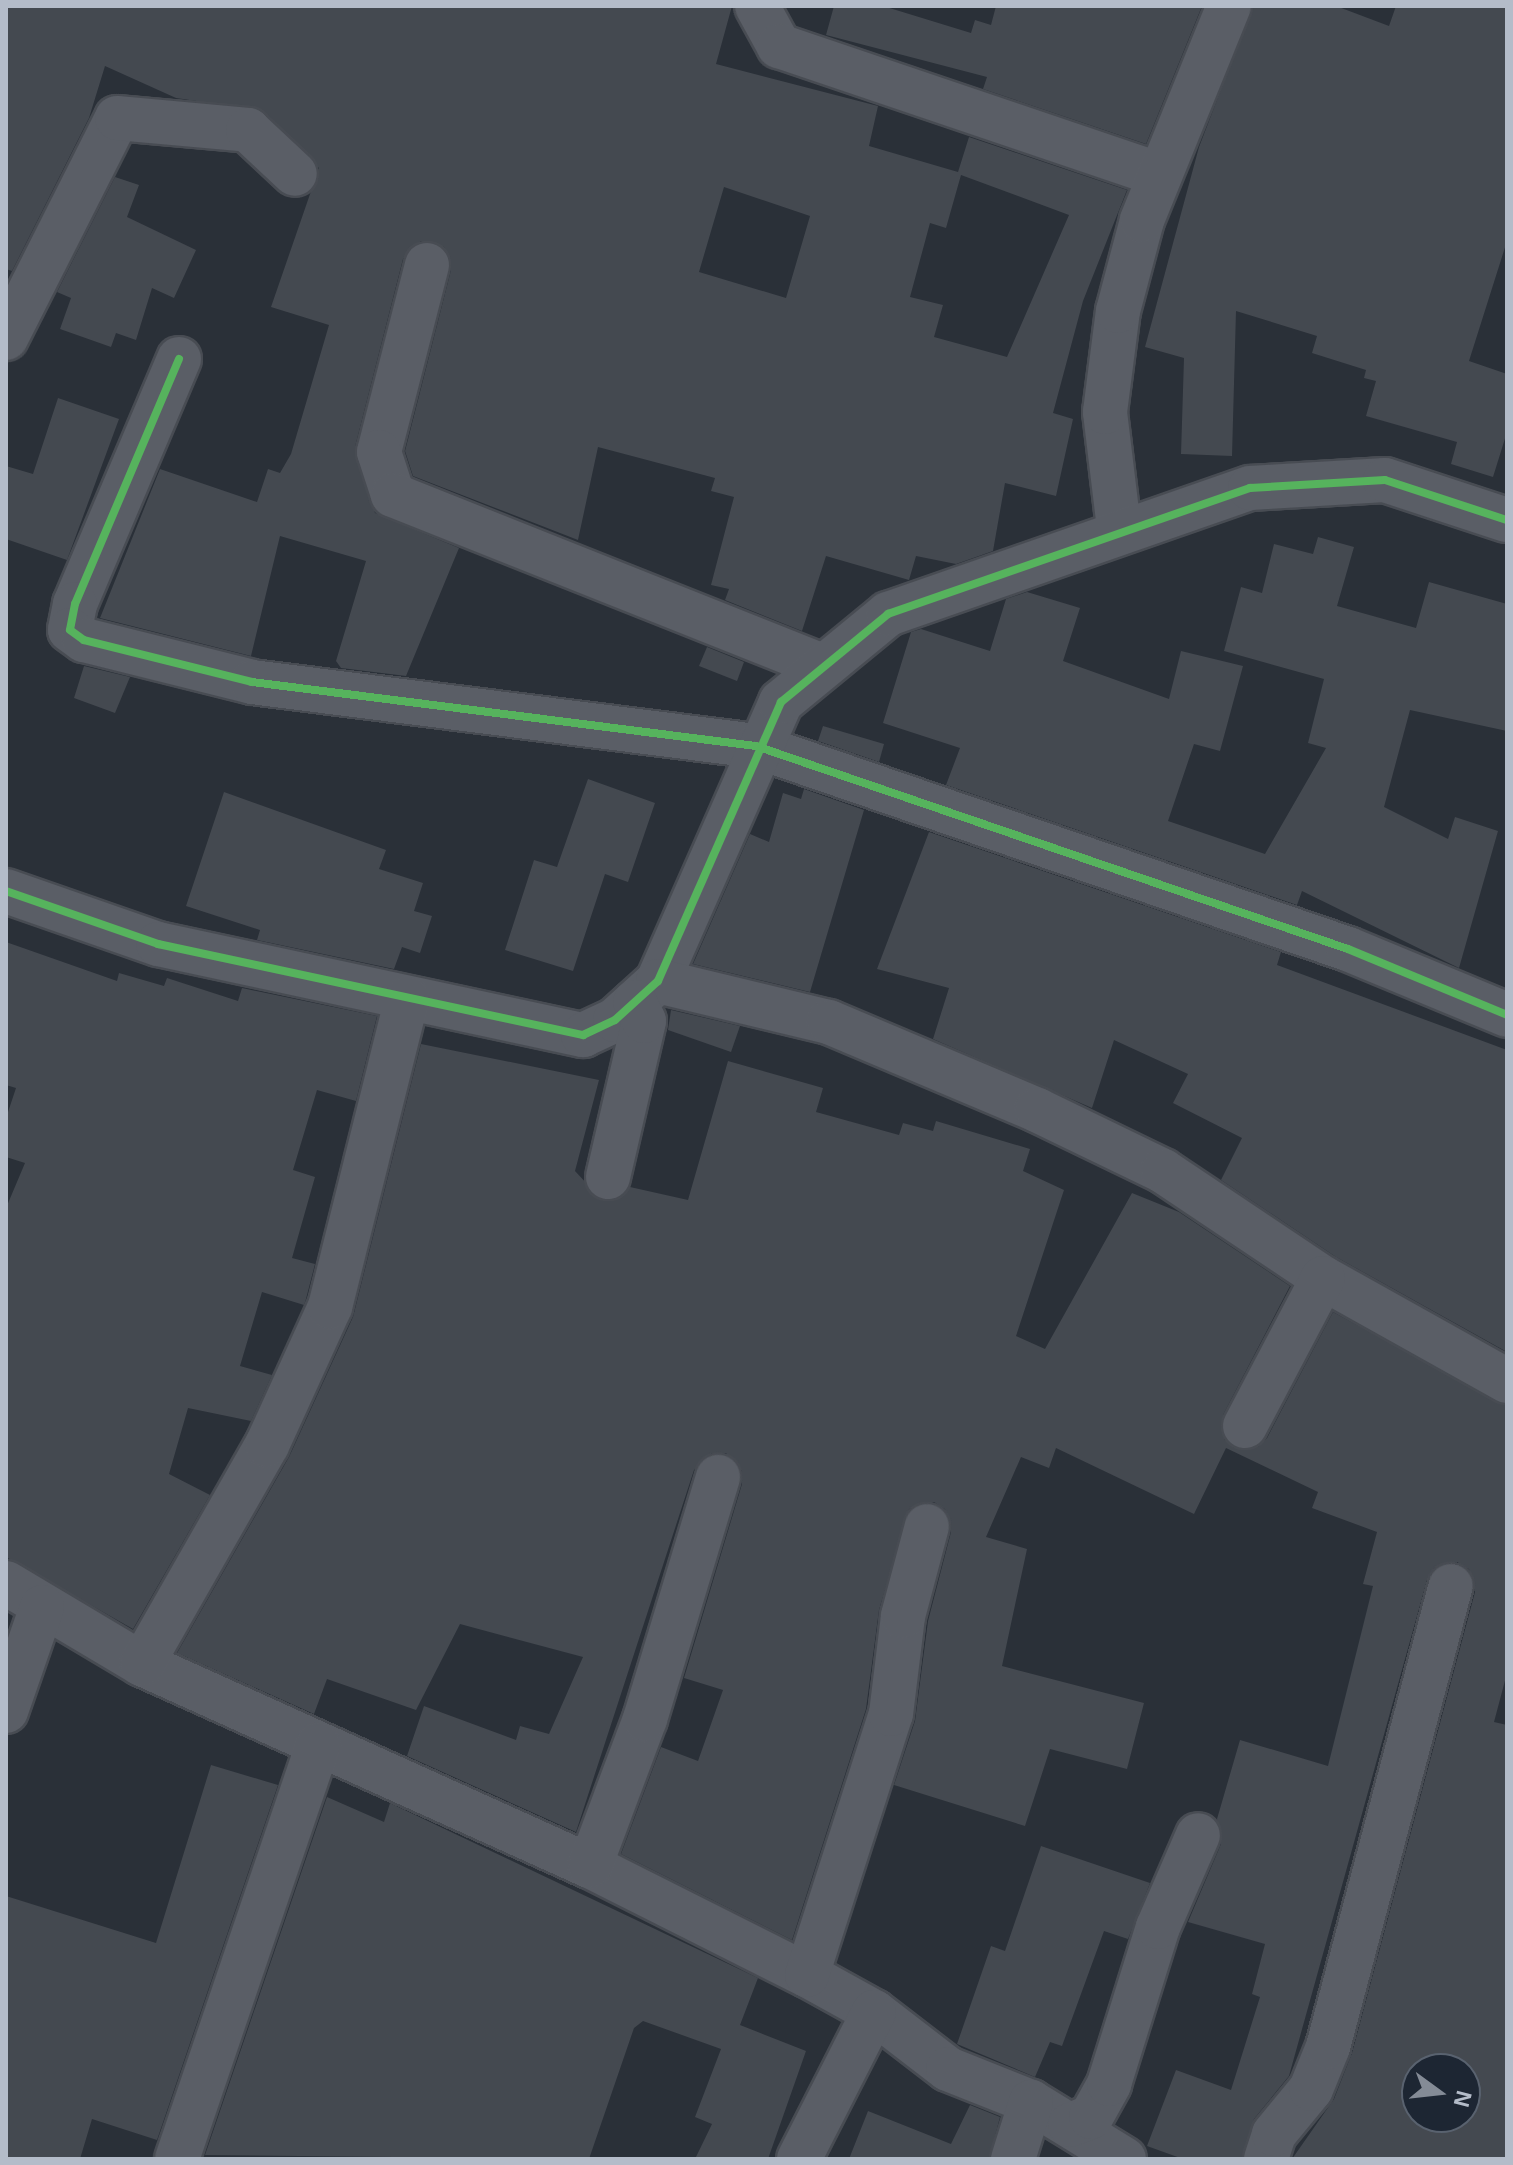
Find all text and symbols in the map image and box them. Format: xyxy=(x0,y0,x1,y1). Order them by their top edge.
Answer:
north arrow xyxy=(1401,2053,1481,2133)
text: N xyxy=(1449,2088,1477,2110)

